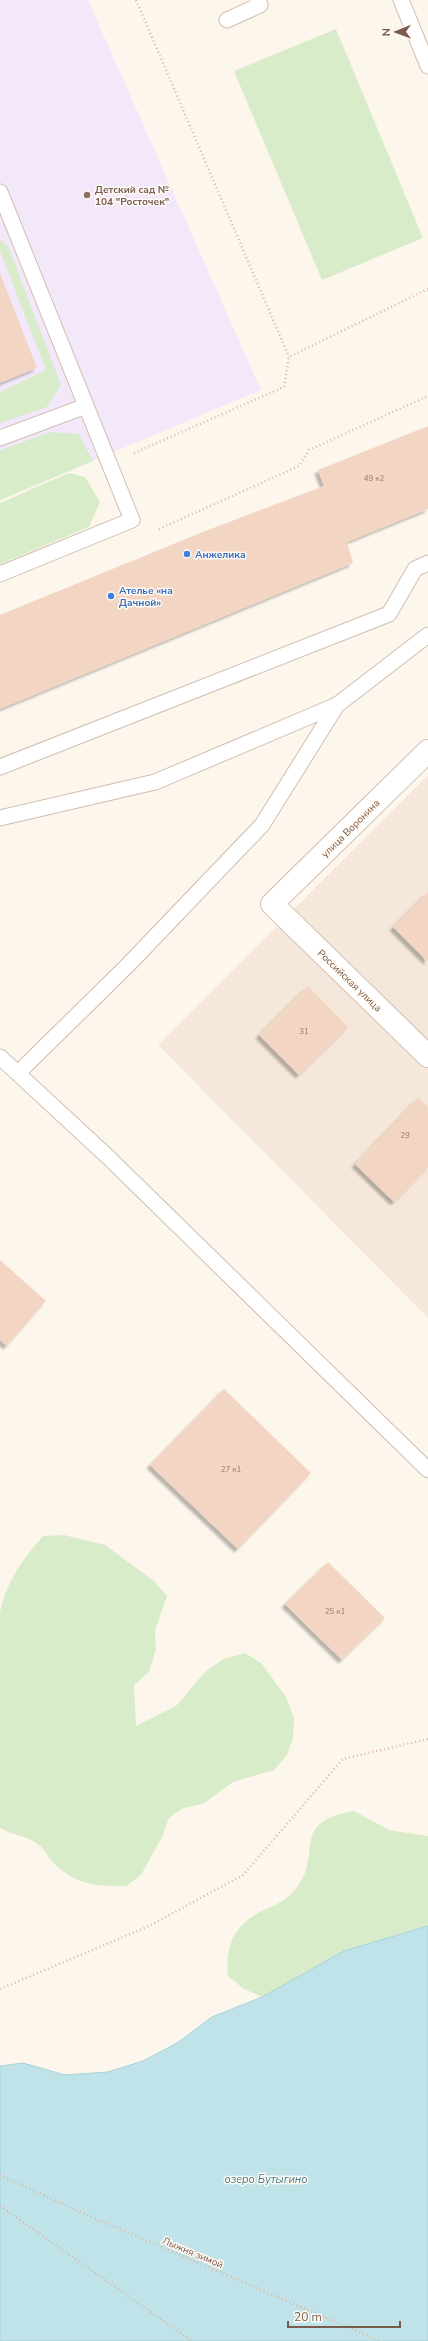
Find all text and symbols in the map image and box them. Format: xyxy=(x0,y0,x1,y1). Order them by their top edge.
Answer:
north arrow xyxy=(376,12,416,52)
text: N xyxy=(379,28,394,36)
place label: Детский сад № 104 "Росточек" xyxy=(95,183,169,209)
marker: Детский сад № 104 "Росточек" xyxy=(82,190,92,200)
house number: 49 к2 xyxy=(364,473,385,484)
place label: Анжелика xyxy=(195,548,246,562)
marker: Анжелика xyxy=(182,549,192,559)
place label: Ателье «на Дачной» xyxy=(119,584,173,610)
marker: Ателье «на Дачной» xyxy=(106,591,116,601)
street label: улица Воронина xyxy=(318,796,383,861)
street label: Российская улица xyxy=(314,946,384,1015)
house number: 31 xyxy=(299,1026,309,1037)
house number: 29 xyxy=(400,1130,410,1141)
house number: 27 к1 xyxy=(221,1464,242,1475)
house number: 25 к1 xyxy=(325,1606,346,1617)
water label: озеро Бутыгино xyxy=(224,2172,308,2187)
street label: Лыжня зимой xyxy=(160,2234,226,2272)
scale bar xyxy=(288,2303,400,2329)
text: 20 m xyxy=(294,2309,322,2325)

